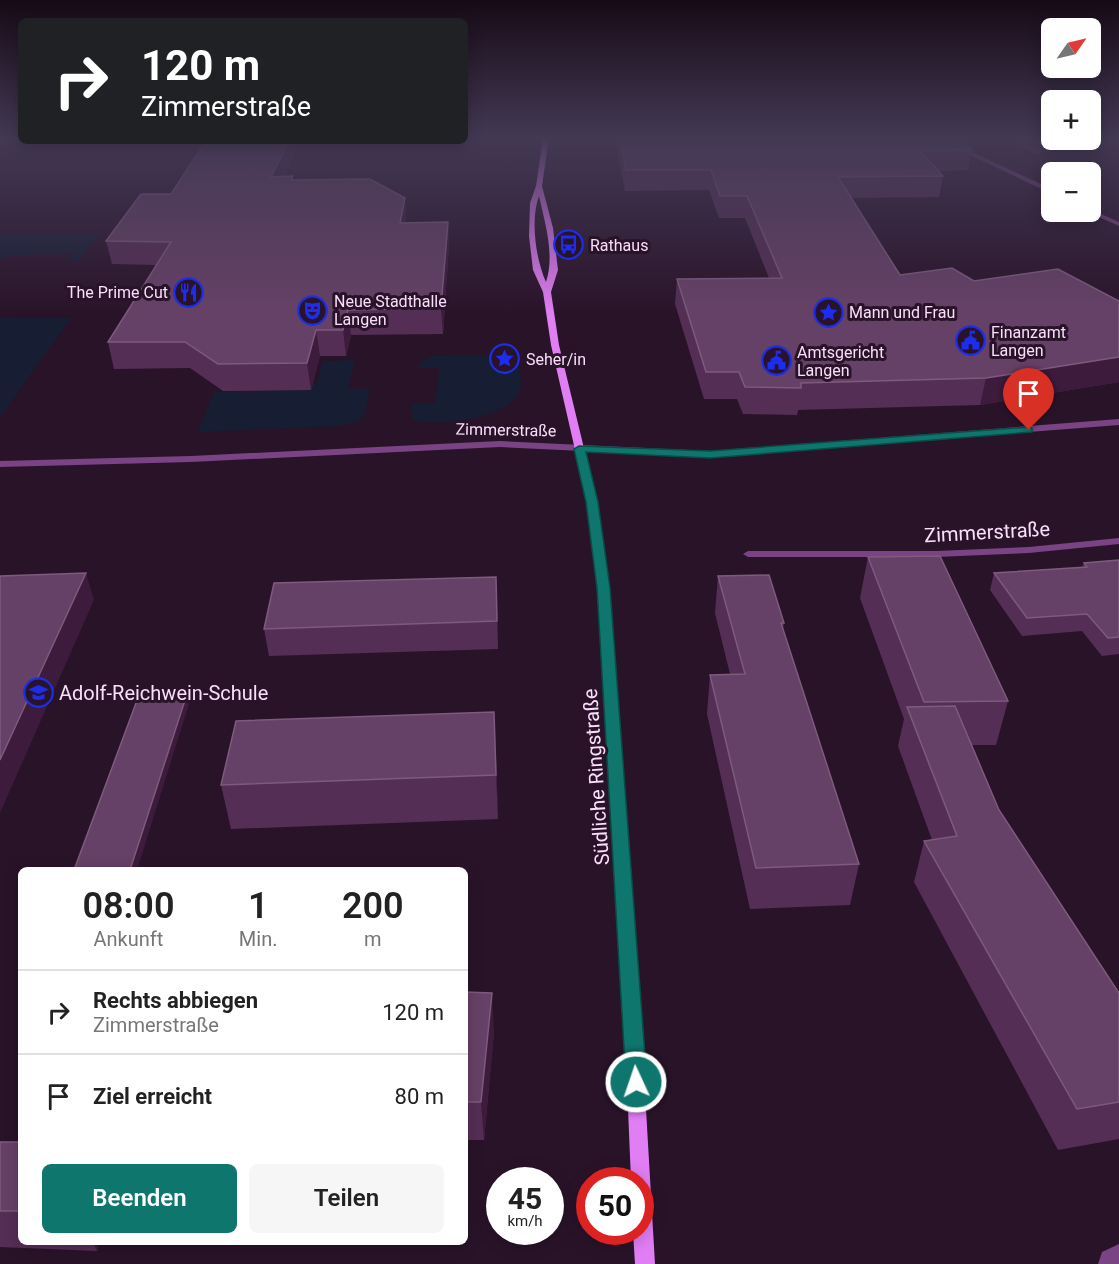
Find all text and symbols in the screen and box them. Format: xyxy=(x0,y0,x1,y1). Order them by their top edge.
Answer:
north arrow xyxy=(1041,18,1101,78)
map controls xyxy=(1041,18,1101,222)
text: 120 m xyxy=(141,41,260,90)
icon: right xyxy=(42,42,120,120)
button: + xyxy=(1041,90,1101,150)
text: Zimmerstraße xyxy=(141,91,311,123)
button: − xyxy=(1041,162,1101,222)
bus stop icon: Rathaus xyxy=(553,229,585,261)
place label: Rathaus xyxy=(590,236,648,255)
restaurant icon: The Prime Cut xyxy=(173,276,205,308)
place label: The Prime Cut xyxy=(67,283,168,302)
place label: Neue Stadthalle Langen xyxy=(334,292,447,329)
theatre icon: Neue Stadthalle Langen xyxy=(297,294,329,326)
place icon: Mann und Frau xyxy=(812,296,844,328)
place label: Mann und Frau xyxy=(849,303,955,322)
place label: Finanzamt Langen xyxy=(991,323,1066,360)
public building icon: Finanzamt Langen xyxy=(954,325,986,357)
place icon: Seher/in xyxy=(489,343,521,375)
place label: Amtsgericht Langen xyxy=(797,343,884,380)
public building icon: Amtsgericht Langen xyxy=(760,345,792,377)
place label: Seher/in xyxy=(526,350,586,369)
pin xyxy=(1003,368,1054,430)
icon: arrive xyxy=(1012,377,1045,410)
street label: Zimmerstraße xyxy=(455,420,557,440)
street label: Zimmerstraße xyxy=(923,517,1051,547)
school or university icon: Adolf-Reichwein-Schule xyxy=(22,677,54,709)
place label: Adolf-Reichwein-Schule xyxy=(59,681,268,705)
street label: Südliche Ringstraße xyxy=(578,688,614,866)
text: 08:00 xyxy=(82,885,174,927)
text: 1 xyxy=(248,885,268,927)
text: 200 xyxy=(342,885,404,927)
text: Ankunft xyxy=(94,927,163,951)
text: Min. xyxy=(239,927,278,951)
text: m xyxy=(364,927,382,951)
text: Rechts abbiegen xyxy=(93,988,258,1013)
icon: right xyxy=(42,996,75,1029)
text: 120 m xyxy=(382,1000,444,1025)
text: Zimmerstraße xyxy=(93,1013,219,1037)
position arrow xyxy=(604,1050,668,1114)
icon: arrive xyxy=(42,1080,75,1113)
text: Ziel erreicht xyxy=(93,1084,212,1109)
text: 80 m xyxy=(395,1084,444,1109)
button: Beenden xyxy=(42,1164,237,1233)
button: Teilen xyxy=(249,1164,444,1233)
speed limit sign: 50 xyxy=(576,1167,654,1245)
text: 45 xyxy=(508,1181,542,1216)
text: km/h xyxy=(507,1212,543,1230)

